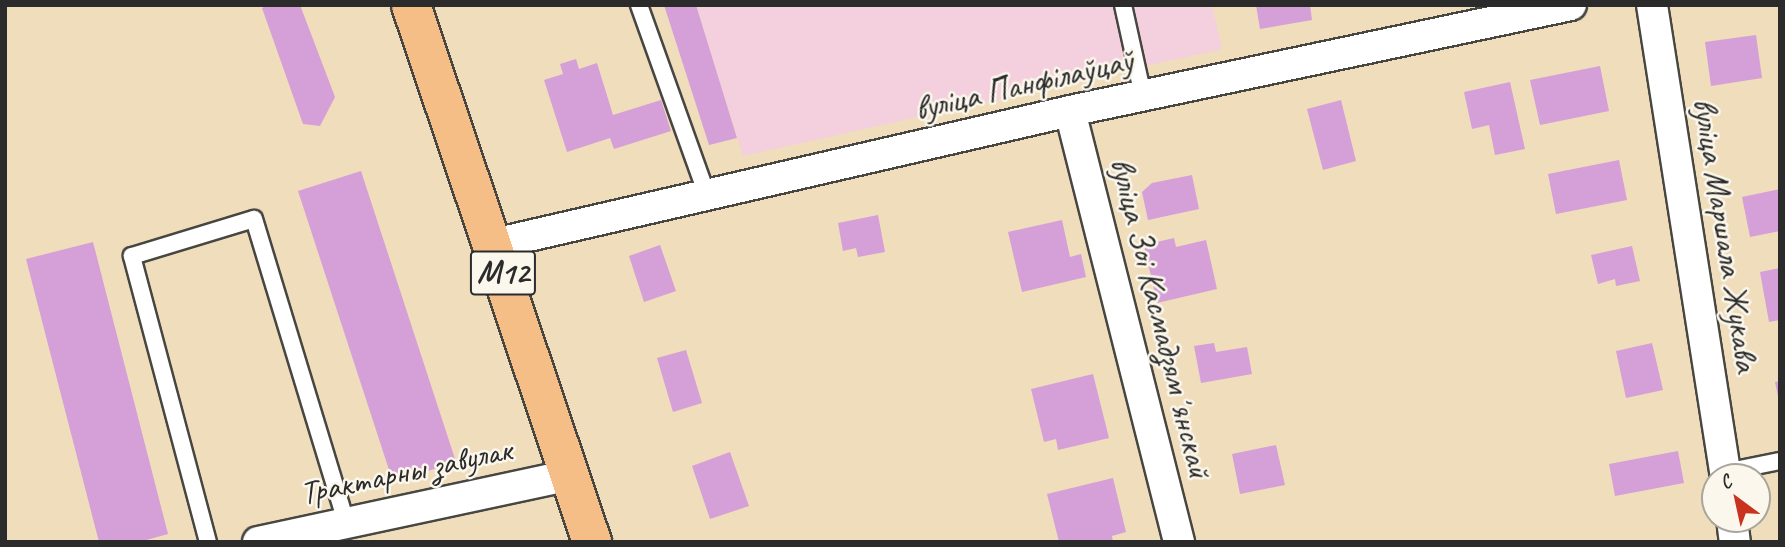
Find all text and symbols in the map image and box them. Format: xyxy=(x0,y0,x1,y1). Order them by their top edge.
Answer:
street label: вуліца Панфілаўцаў xyxy=(911,41,1137,129)
street label: вуліца Маршала Жукава xyxy=(1684,97,1766,373)
street label: вуліца Зоі Касмадзямʼянскай xyxy=(1101,154,1219,482)
road number: М12 xyxy=(470,244,536,302)
street label: Трактарны завулак xyxy=(297,430,515,514)
north arrow xyxy=(1701,463,1771,533)
text: С xyxy=(1715,469,1736,495)

